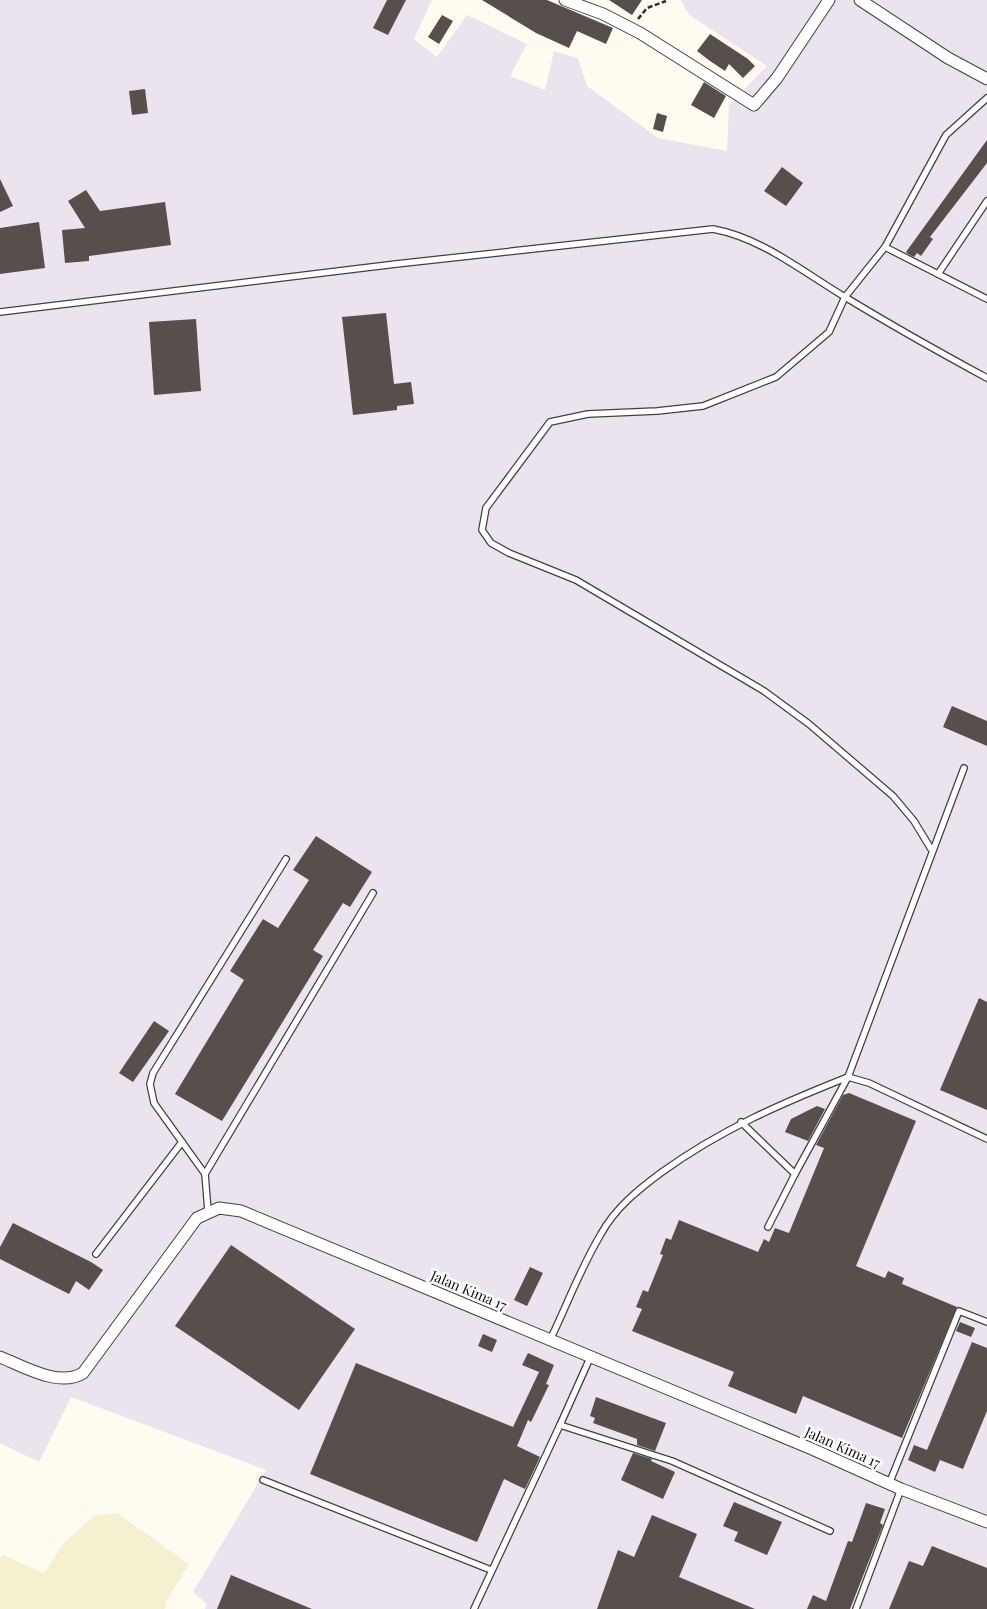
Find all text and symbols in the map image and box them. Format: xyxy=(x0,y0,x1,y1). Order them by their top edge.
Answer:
street label: Jalan Kima 17 xyxy=(427,1265,510,1315)
street label: Jalan Kima 17 xyxy=(801,1421,884,1472)

